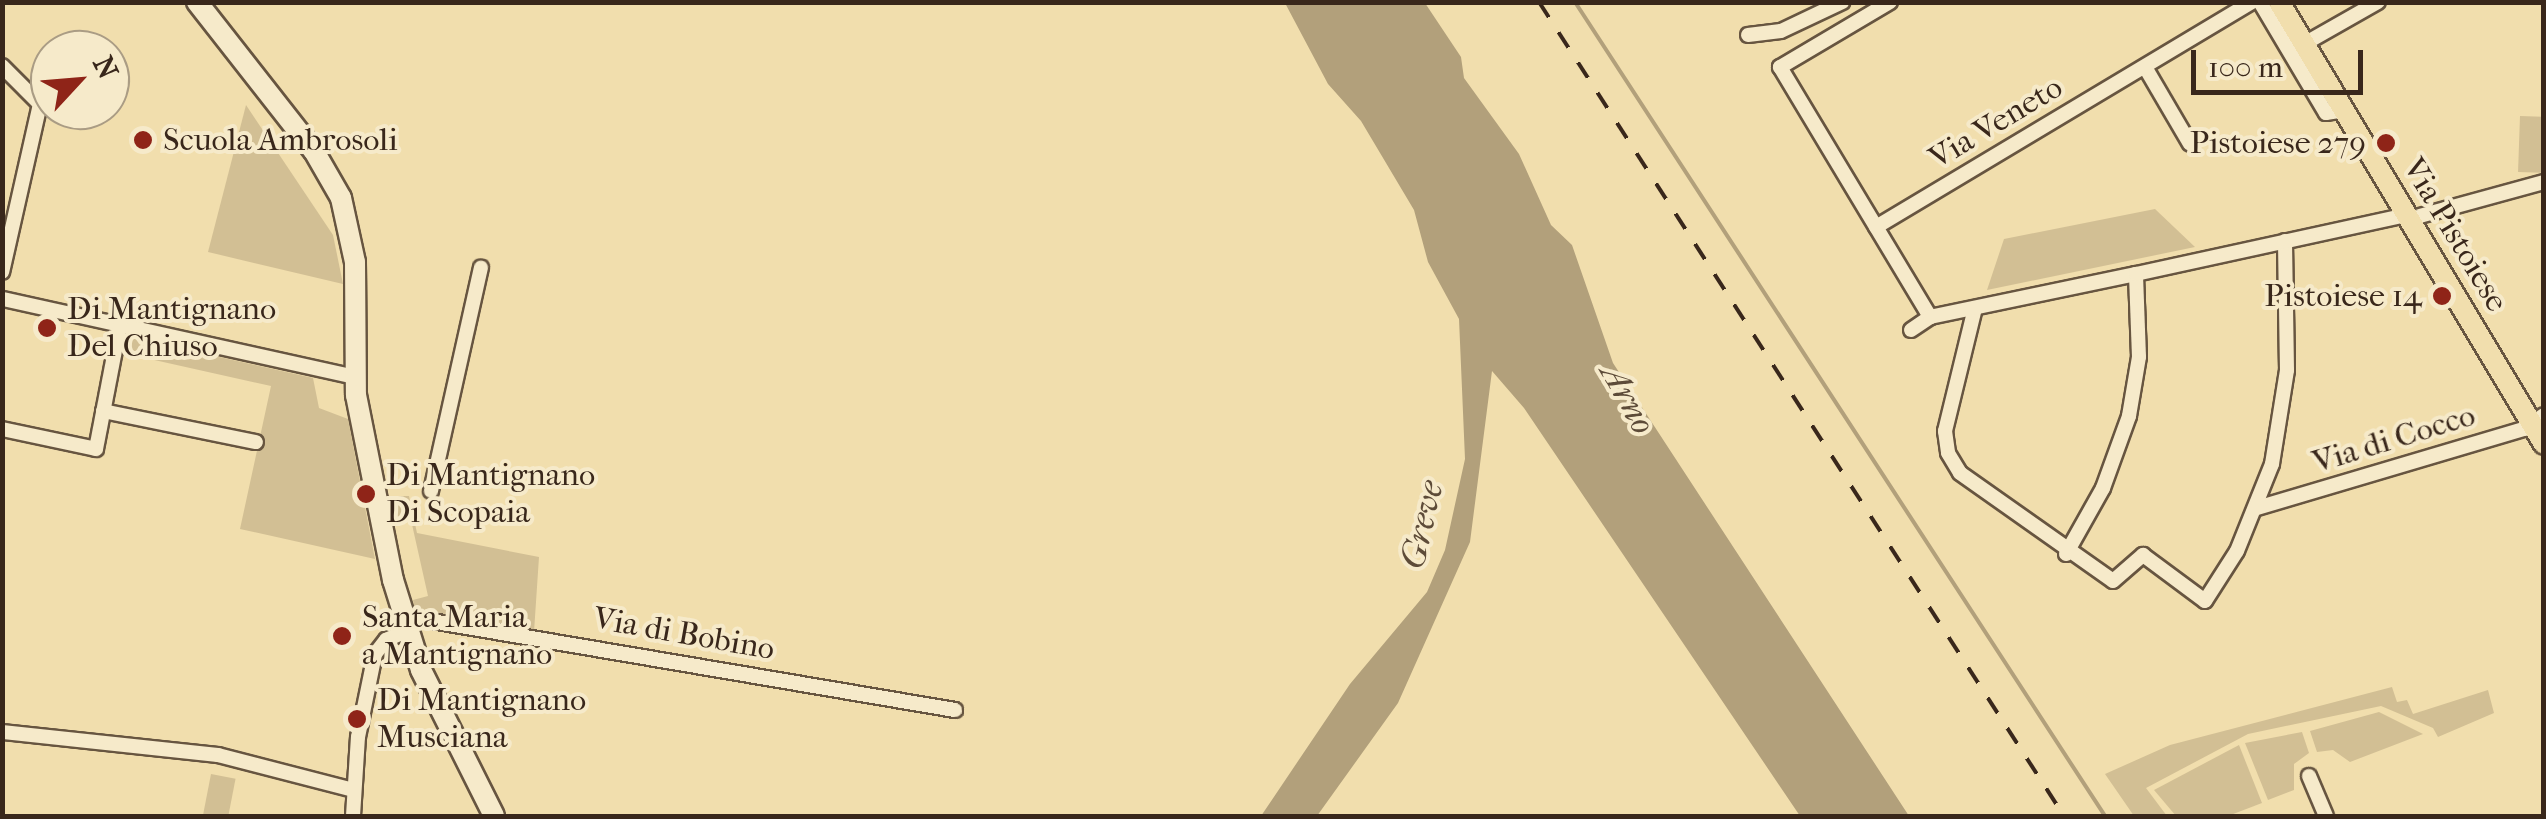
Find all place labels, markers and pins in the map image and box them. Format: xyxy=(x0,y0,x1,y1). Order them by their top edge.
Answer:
place label: Scuola Ambrosoli xyxy=(163,121,398,159)
place label: Pistoiese 279 xyxy=(2190,124,2366,162)
marker: Scuola Ambrosoli xyxy=(132,129,154,151)
marker: Pistoiese 279 xyxy=(2375,132,2397,154)
place label: Pistoiese 14 xyxy=(2264,277,2422,315)
marker: Pistoiese 14 xyxy=(2431,285,2453,307)
place label: Di Mantignano Del Chiuso xyxy=(67,291,276,366)
marker: Di Mantignano Del Chiuso xyxy=(36,317,58,339)
place label: Di Mantignano Di Scopaia xyxy=(386,457,595,532)
marker: Di Mantignano Di Scopaia xyxy=(355,483,377,505)
place label: Santa Maria a Mantignano xyxy=(362,599,552,674)
marker: Santa Maria a Mantignano xyxy=(331,625,353,647)
place label: Di Mantignano Musciana xyxy=(377,682,586,757)
marker: Di Mantignano Musciana xyxy=(346,708,368,730)

